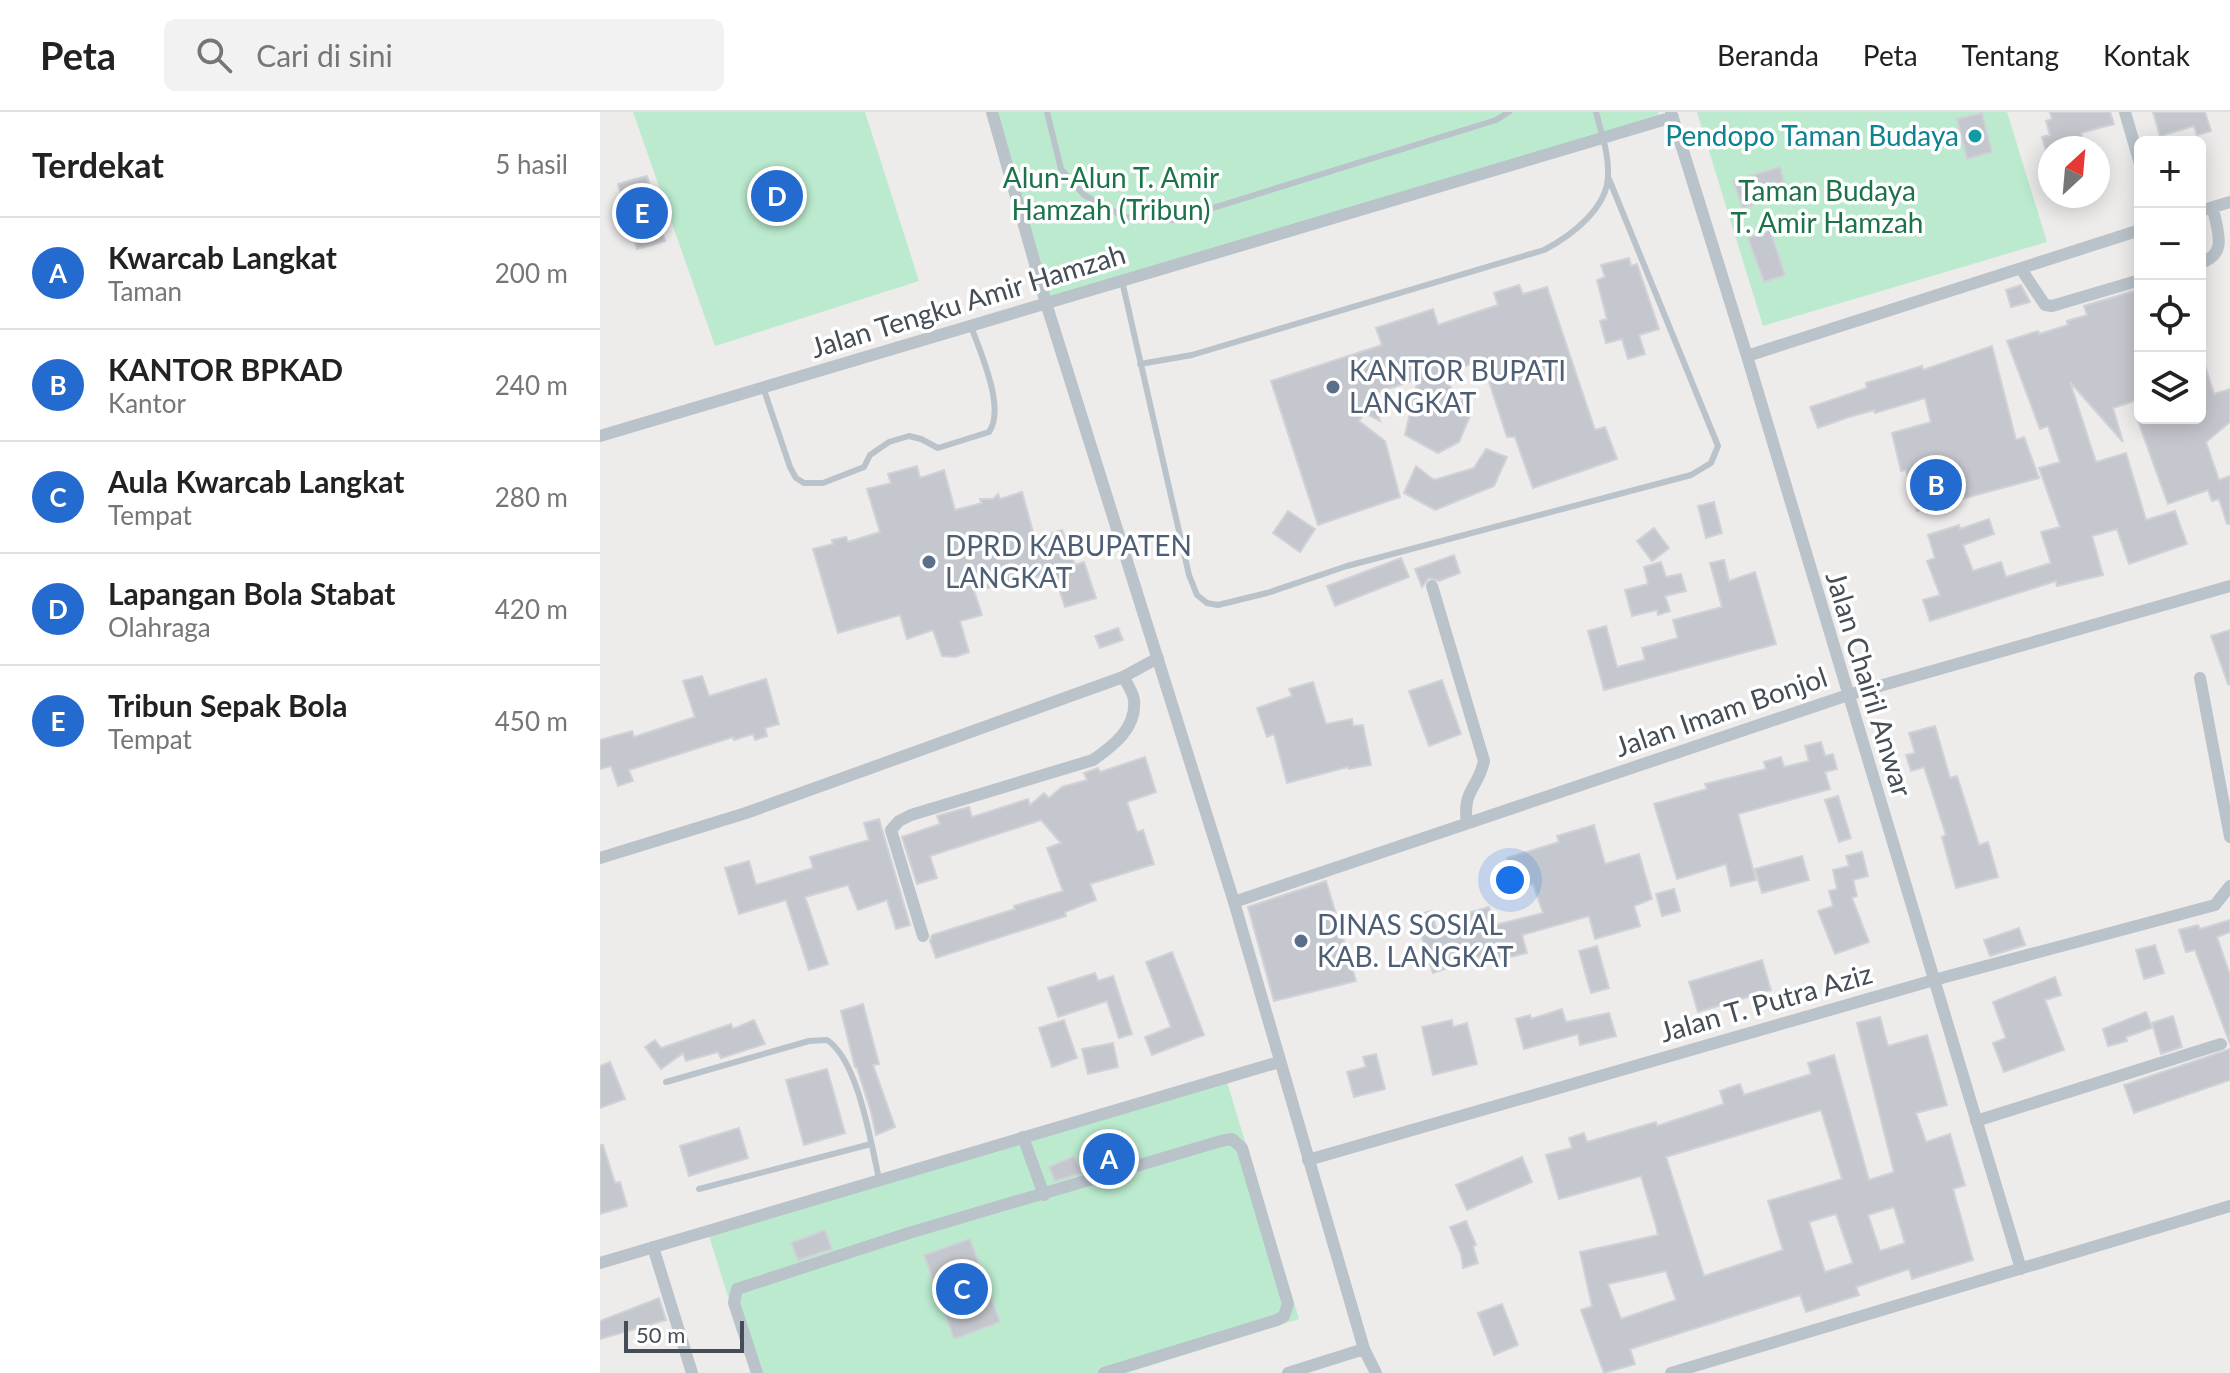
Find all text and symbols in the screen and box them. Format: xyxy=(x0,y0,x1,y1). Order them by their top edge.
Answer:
search box xyxy=(164,19,724,91)
text: Peta xyxy=(40,32,116,78)
icon: search xyxy=(192,33,236,77)
text: Cari di sini xyxy=(256,37,393,73)
text: Beranda xyxy=(1717,38,1819,72)
text: Peta xyxy=(1863,38,1918,72)
text: Tentang xyxy=(1962,38,2059,72)
text: Kontak xyxy=(2103,38,2190,72)
place label: Pendopo Taman Budaya xyxy=(1665,118,1959,152)
marker: Pendopo Taman Budaya xyxy=(1966,127,1984,145)
north arrow xyxy=(2038,136,2110,208)
map controls xyxy=(2134,136,2206,424)
button: + xyxy=(2134,136,2206,208)
text: Terdekat xyxy=(32,144,164,185)
text: 5 hasil xyxy=(495,148,568,180)
park label: Alun-Alun T. Amir Hamzah (Tribun) xyxy=(1003,160,1219,226)
pin: D xyxy=(751,166,803,226)
park label: Taman Budaya T. Amir Hamzah xyxy=(1731,173,1923,239)
pin: E xyxy=(616,183,668,243)
button: − xyxy=(2134,208,2206,280)
street label: Jalan Tengku Amir Hamzah xyxy=(806,236,1129,364)
text: Kwarcab Langkat xyxy=(108,239,337,275)
text: A xyxy=(49,257,67,289)
text: 200 m xyxy=(495,257,568,289)
text: Taman xyxy=(108,275,182,307)
button: locate xyxy=(2134,280,2206,352)
text: KANTOR BPKAD xyxy=(108,351,343,387)
button: layers xyxy=(2134,352,2206,424)
place label: KANTOR BUPATI LANGKAT xyxy=(1349,353,1566,419)
text: B xyxy=(49,369,67,401)
text: 240 m xyxy=(495,369,568,401)
marker: KANTOR BUPATI LANGKAT xyxy=(1324,378,1342,396)
text: Kantor xyxy=(108,387,186,419)
pin: B xyxy=(1910,455,1962,515)
text: Aula Kwarcab Langkat xyxy=(108,463,404,499)
text: C xyxy=(49,481,67,513)
text: 280 m xyxy=(495,481,568,513)
text: Tempat xyxy=(108,499,192,531)
place label: DPRD KABUPATEN LANGKAT xyxy=(945,528,1192,594)
marker: DPRD KABUPATEN LANGKAT xyxy=(920,553,938,571)
street label: Jalan Chairil Anwar xyxy=(1820,567,1920,800)
text: Lapangan Bola Stabat xyxy=(108,575,395,611)
text: D xyxy=(48,593,68,625)
text: 420 m xyxy=(495,593,568,625)
text: Olahraga xyxy=(108,611,211,643)
street label: Jalan Imam Bonjol xyxy=(1610,659,1831,763)
text: Tribun Sepak Bola xyxy=(108,687,347,723)
text: E xyxy=(51,705,65,737)
text: 450 m xyxy=(495,705,568,737)
text: Tempat xyxy=(108,723,192,755)
your location xyxy=(1490,860,1530,900)
place label: DINAS SOSIAL KAB. LANGKAT xyxy=(1317,907,1514,973)
marker: DINAS SOSIAL KAB. LANGKAT xyxy=(1292,932,1310,950)
street label: Jalan T. Putra Aziz xyxy=(1656,955,1876,1049)
pin: A xyxy=(1083,1129,1135,1189)
pin: C xyxy=(936,1259,988,1319)
scale bar xyxy=(624,1317,744,1353)
text: 50 m xyxy=(636,1321,685,1348)

